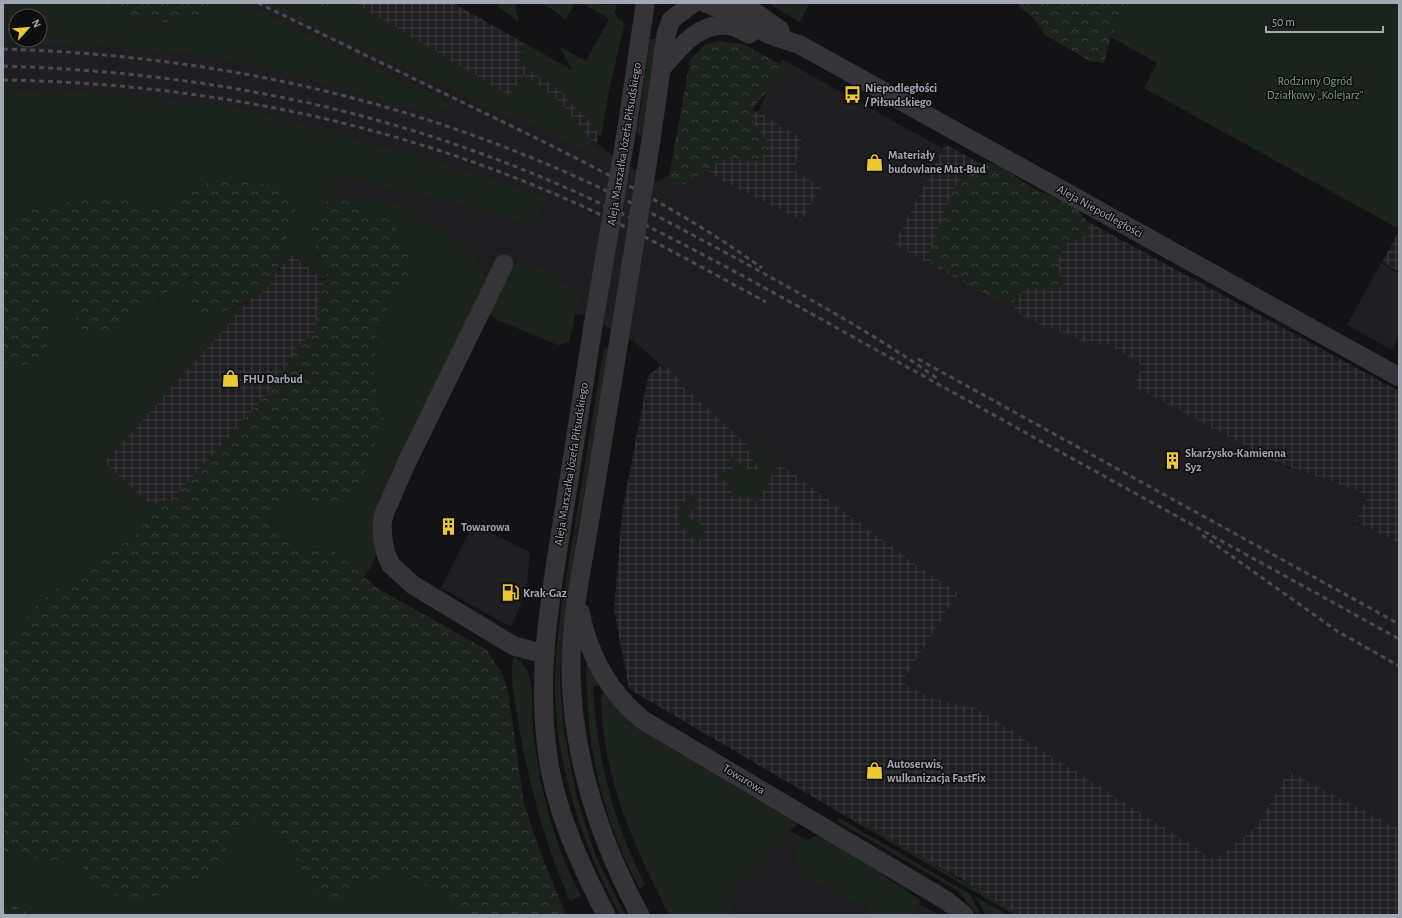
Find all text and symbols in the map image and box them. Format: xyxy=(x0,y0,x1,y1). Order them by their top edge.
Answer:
north arrow xyxy=(8,8,48,48)
scale bar xyxy=(1266,8,1383,34)
text: 50 m xyxy=(1272,16,1295,28)
text: N xyxy=(30,18,43,30)
street label: Aleja Marszałka Józefa Piłsudskiego xyxy=(605,61,644,227)
park label: Rodzinny Ogród Działkowy „Kolejarz” xyxy=(1267,75,1364,102)
place label: Niepodległości / Piłsudskiego xyxy=(864,82,937,108)
bus stop icon: Niepodległości / Piłsudskiego xyxy=(842,85,862,105)
place label: Materiały budowlane Mat-Bud xyxy=(888,149,986,175)
shop icon: Materiały budowlane Mat-Bud xyxy=(865,152,885,172)
street label: Aleja Niepodległości xyxy=(1055,182,1145,240)
shop icon: FHU Darbud xyxy=(220,369,240,389)
place label: FHU Darbud xyxy=(243,373,303,385)
street label: Aleja Marszałka Józefa Piłsudskiego xyxy=(552,381,591,547)
place label: Skarżysko-Kamienna Sy2 xyxy=(1185,447,1286,474)
building icon: Skarżysko-Kamienna Sy2 xyxy=(1162,450,1182,470)
building icon: Towarowa xyxy=(438,517,458,537)
place label: Towarowa xyxy=(461,521,510,533)
fuel station icon: Krak-Gaz xyxy=(500,583,520,603)
place label: Krak-Gaz xyxy=(523,587,567,599)
place label: Autoserwis, wulkanizacja FastFix xyxy=(887,758,986,785)
shop icon: Autoserwis, wulkanizacja FastFix xyxy=(864,761,884,781)
street label: Towarowa xyxy=(721,762,768,797)

